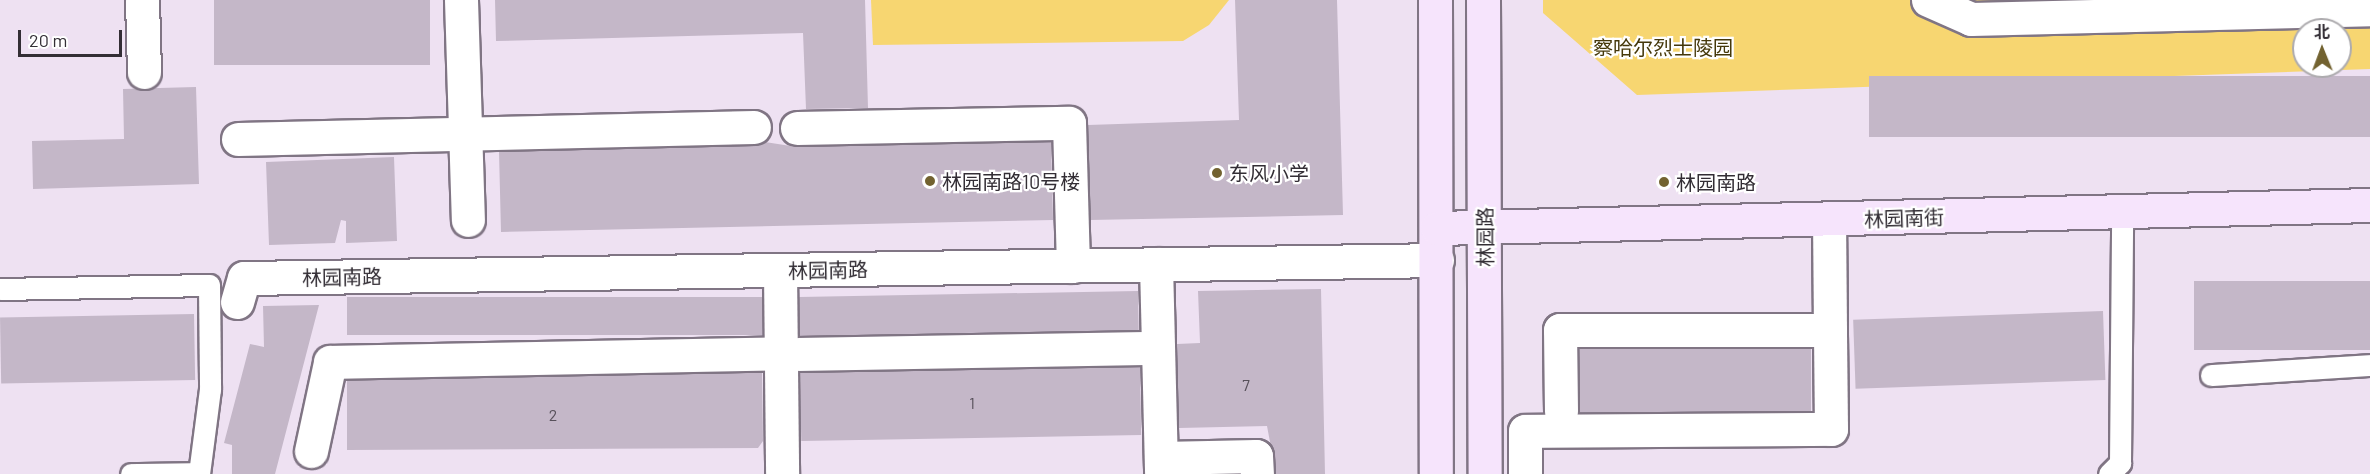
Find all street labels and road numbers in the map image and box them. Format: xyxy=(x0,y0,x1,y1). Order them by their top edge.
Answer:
street label: 林园南街 xyxy=(1864,205,1944,231)
street label: 林园路 xyxy=(1473,207,1497,267)
street label: 林园南路 xyxy=(788,257,868,283)
street label: 林园南路 xyxy=(302,264,382,290)

